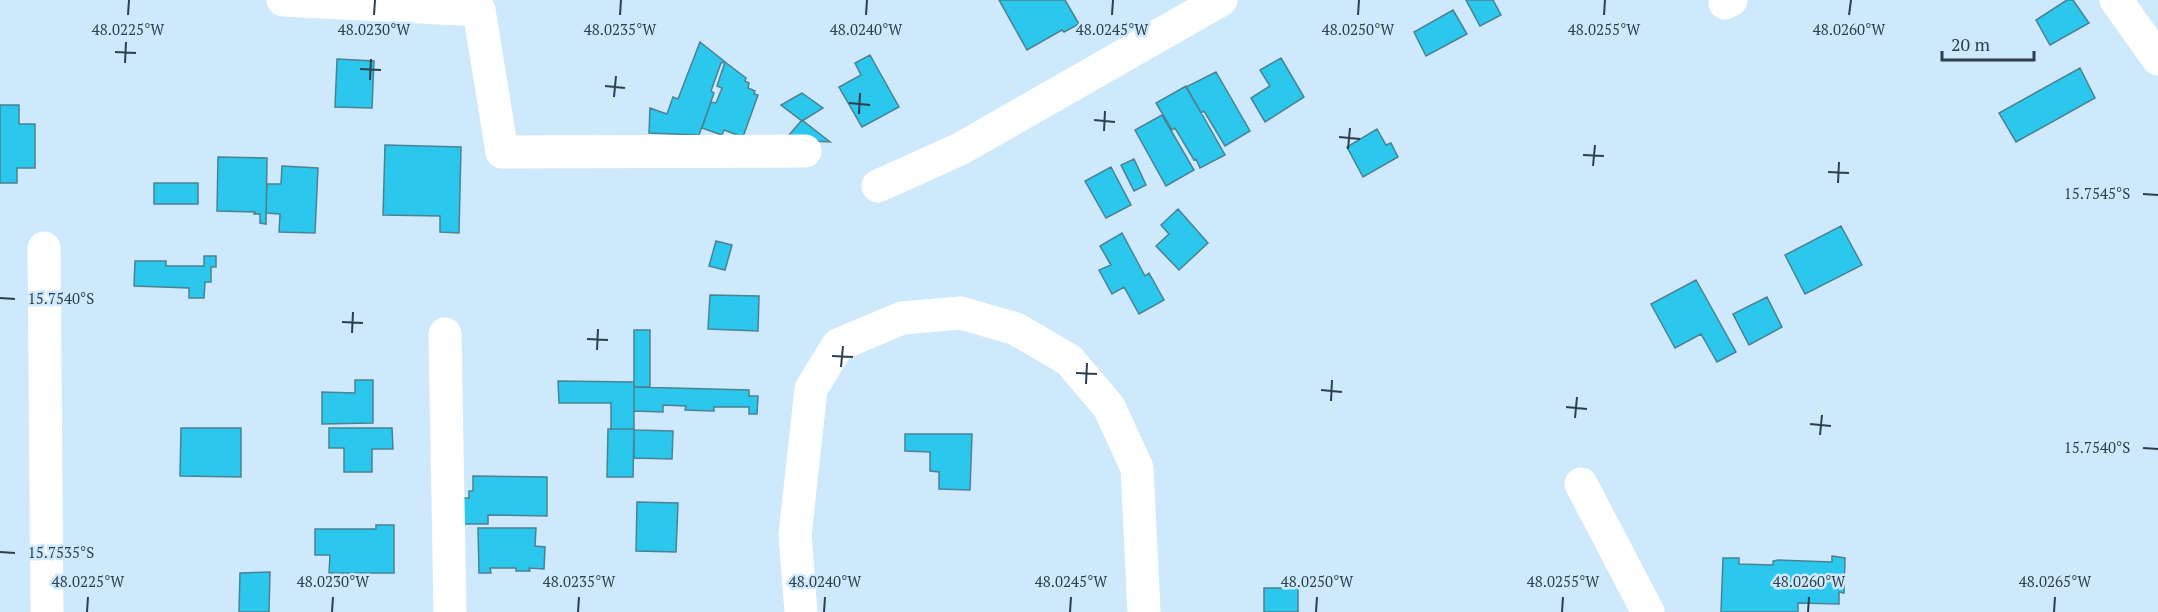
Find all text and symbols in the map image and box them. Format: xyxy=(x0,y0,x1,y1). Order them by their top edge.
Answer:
text: 48.0225°W xyxy=(92,19,165,39)
text: 48.0230°W xyxy=(338,19,411,39)
text: 48.0235°W xyxy=(584,19,657,39)
text: 48.0240°W xyxy=(830,19,903,39)
text: 48.0245°W xyxy=(1076,19,1149,39)
text: 48.0250°W xyxy=(1322,19,1395,39)
text: 48.0255°W xyxy=(1568,19,1641,39)
text: 48.0260°W xyxy=(1813,19,1886,39)
scale bar xyxy=(1942,24,2034,62)
text: 20 m xyxy=(1951,32,1991,56)
text: 15.7545°S xyxy=(2064,183,2130,203)
text: 15.7540°S xyxy=(28,288,94,308)
text: 15.7540°S xyxy=(2064,437,2130,457)
text: 15.7535°S xyxy=(28,542,94,562)
text: 48.0225°W xyxy=(52,571,125,591)
text: 48.0230°W xyxy=(297,571,370,591)
text: 48.0235°W xyxy=(543,571,616,591)
text: 48.0240°W xyxy=(789,571,862,591)
text: 48.0245°W xyxy=(1035,571,1108,591)
text: 48.0250°W xyxy=(1281,571,1354,591)
text: 48.0255°W xyxy=(1527,571,1600,591)
text: 48.0260°W xyxy=(1773,571,1846,591)
text: 48.0265°W xyxy=(2019,571,2092,591)

